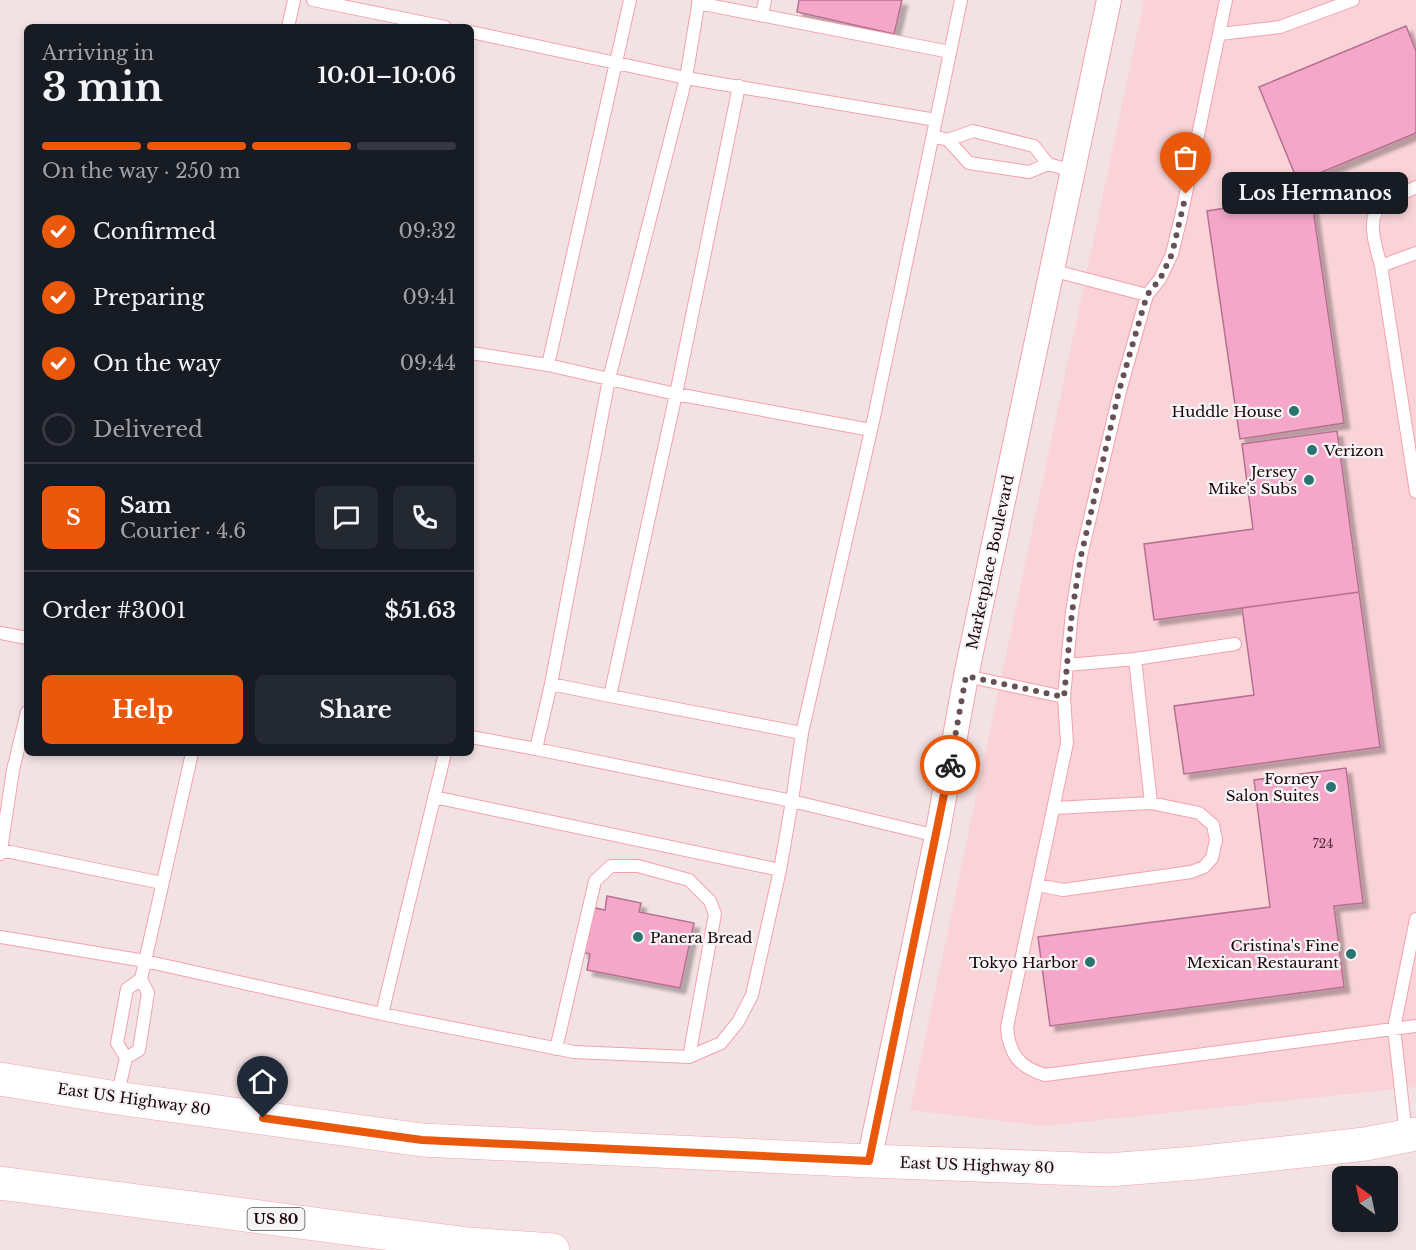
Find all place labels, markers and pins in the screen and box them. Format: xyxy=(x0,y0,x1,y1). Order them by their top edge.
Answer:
pin xyxy=(1160,132,1211,194)
callout: Los Hermanos xyxy=(1222,173,1408,215)
place label: Huddle House xyxy=(1172,402,1282,421)
marker: Huddle House xyxy=(1287,404,1301,418)
place label: Verizon xyxy=(1323,441,1384,460)
marker: Verizon xyxy=(1305,443,1319,457)
place label: Jersey Mike's Subs xyxy=(1208,462,1297,498)
marker: Jersey Mike's Subs xyxy=(1302,473,1316,487)
place label: Forney Salon Suites xyxy=(1226,769,1319,805)
marker: Forney Salon Suites xyxy=(1324,780,1338,794)
place label: Panera Bread xyxy=(650,928,753,947)
marker: Panera Bread xyxy=(631,930,645,944)
place label: Cristina's Fine Mexican Restaurant xyxy=(1187,936,1339,972)
marker: Cristina's Fine Mexican Restaurant xyxy=(1344,947,1358,961)
place label: Tokyo Harbor xyxy=(969,953,1079,972)
marker: Tokyo Harbor xyxy=(1083,955,1097,969)
pin xyxy=(237,1056,288,1118)

